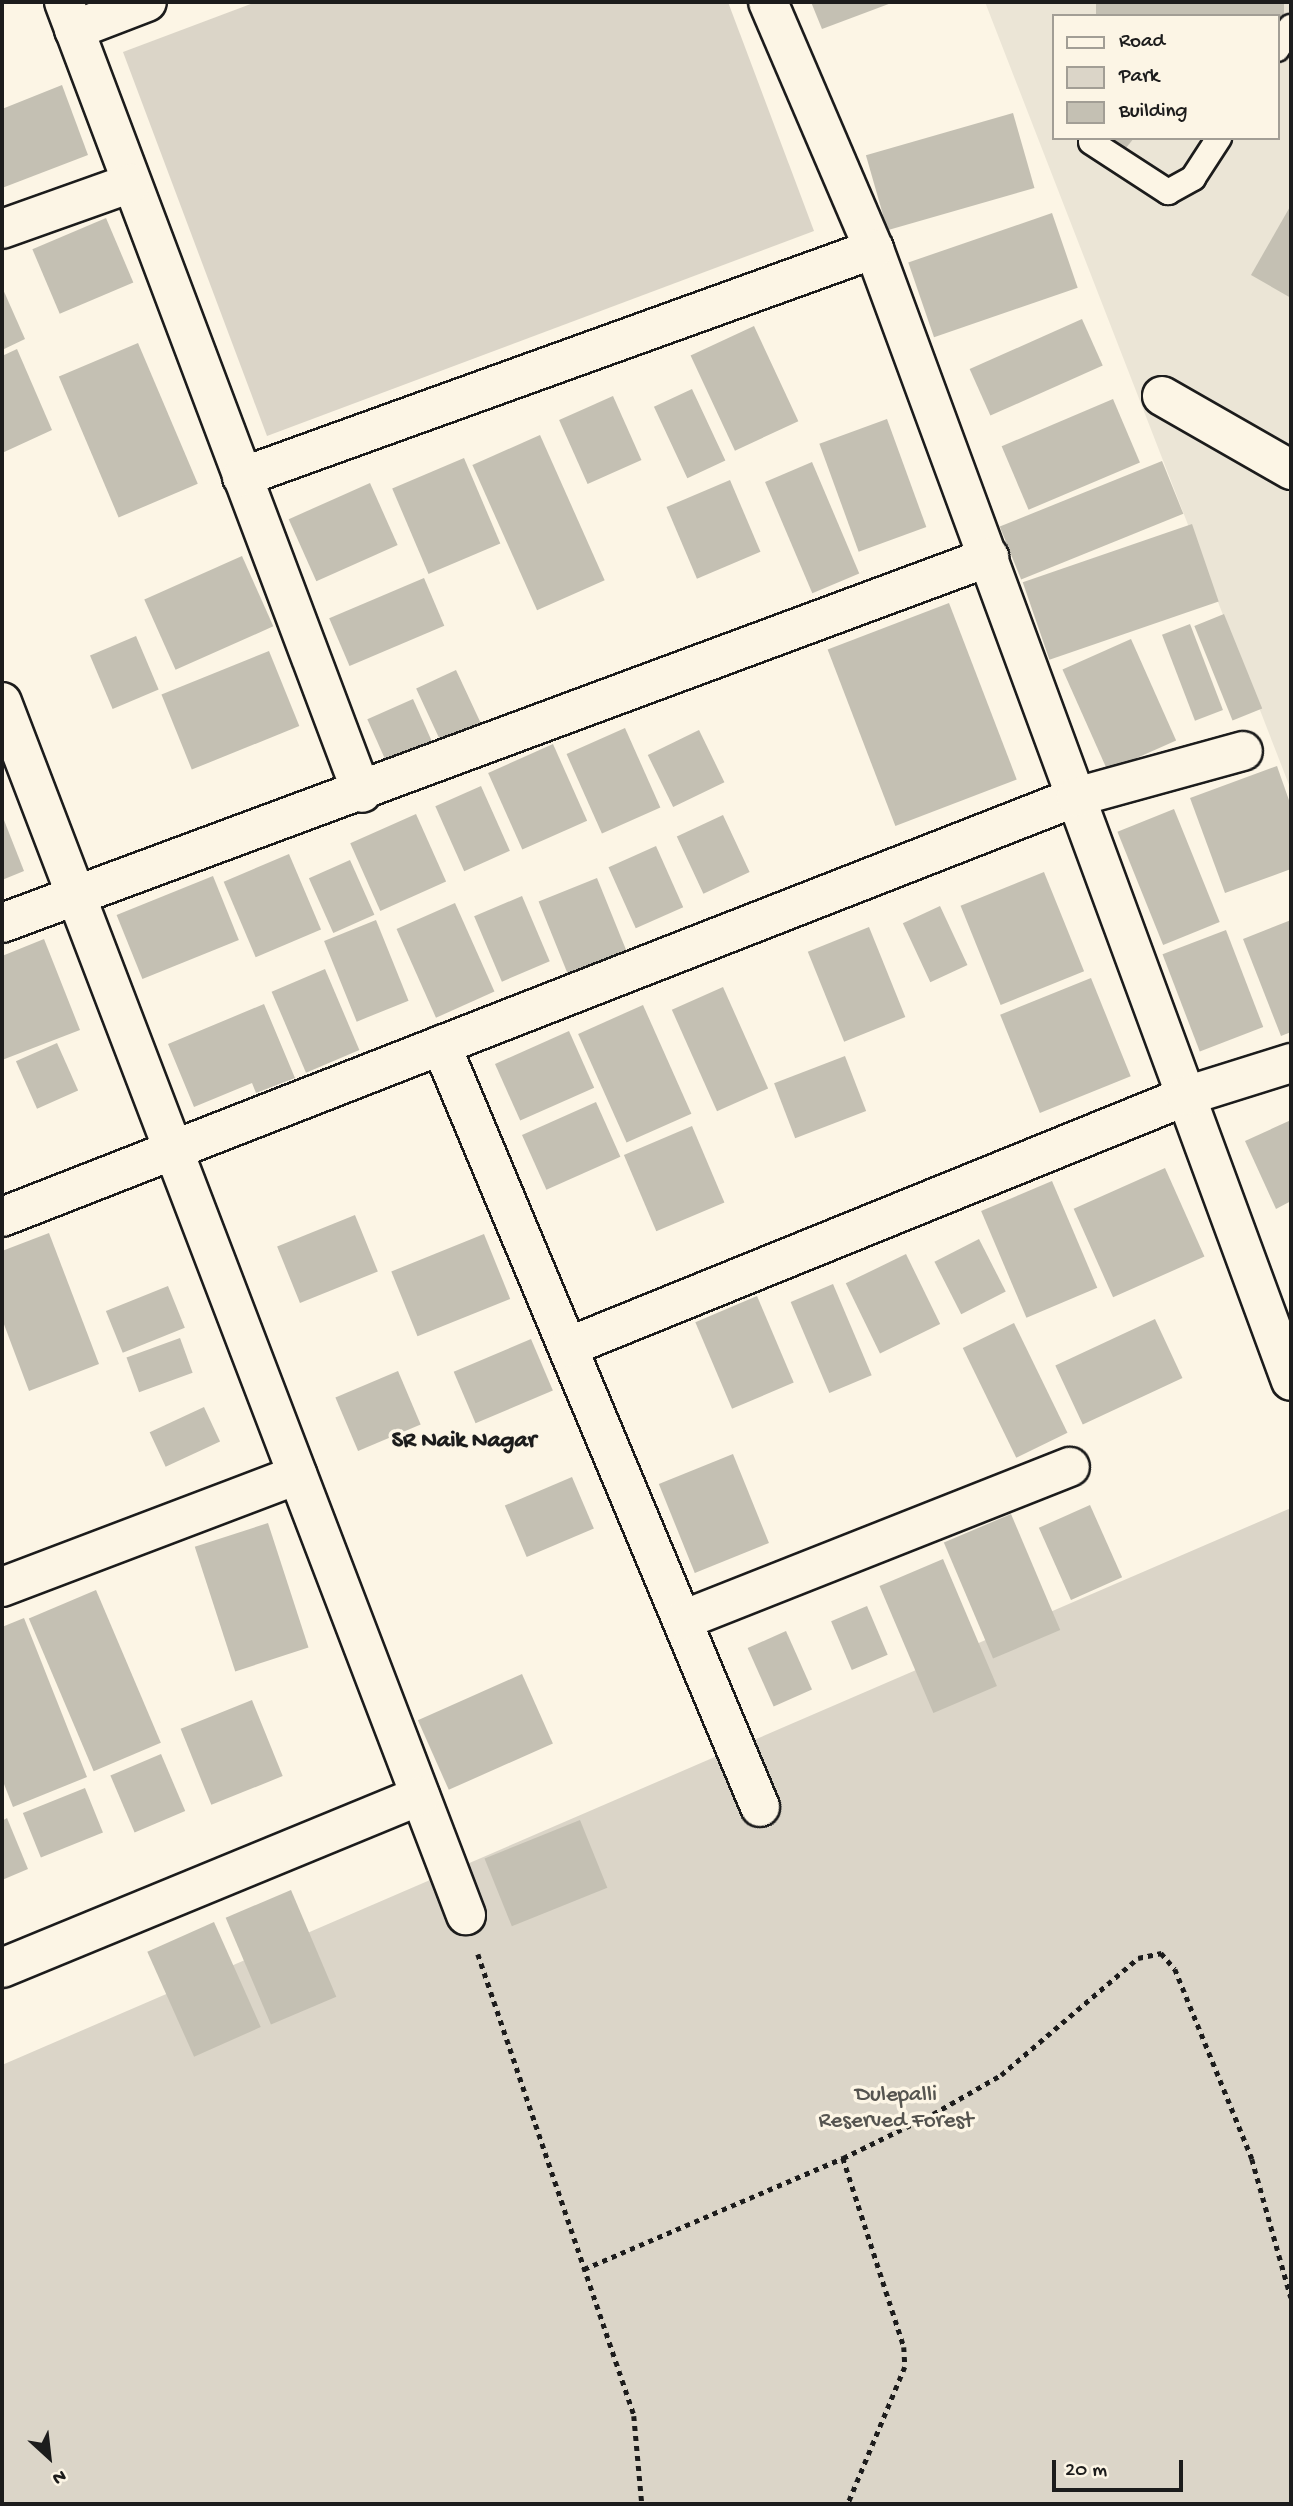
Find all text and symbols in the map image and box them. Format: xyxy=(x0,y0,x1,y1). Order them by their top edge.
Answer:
legend xyxy=(1052,14,1279,140)
text: Road xyxy=(1119,30,1165,55)
text: Park xyxy=(1119,65,1159,90)
text: Building xyxy=(1119,100,1188,125)
district label: SR Naik Nagar xyxy=(392,1428,536,1456)
park label: Dulepalli Reserved Forest xyxy=(819,2082,973,2136)
north arrow xyxy=(14,2422,84,2492)
scale bar xyxy=(1055,2446,1186,2490)
text: 20 m xyxy=(1065,2459,1107,2484)
text: N xyxy=(48,2463,70,2489)

